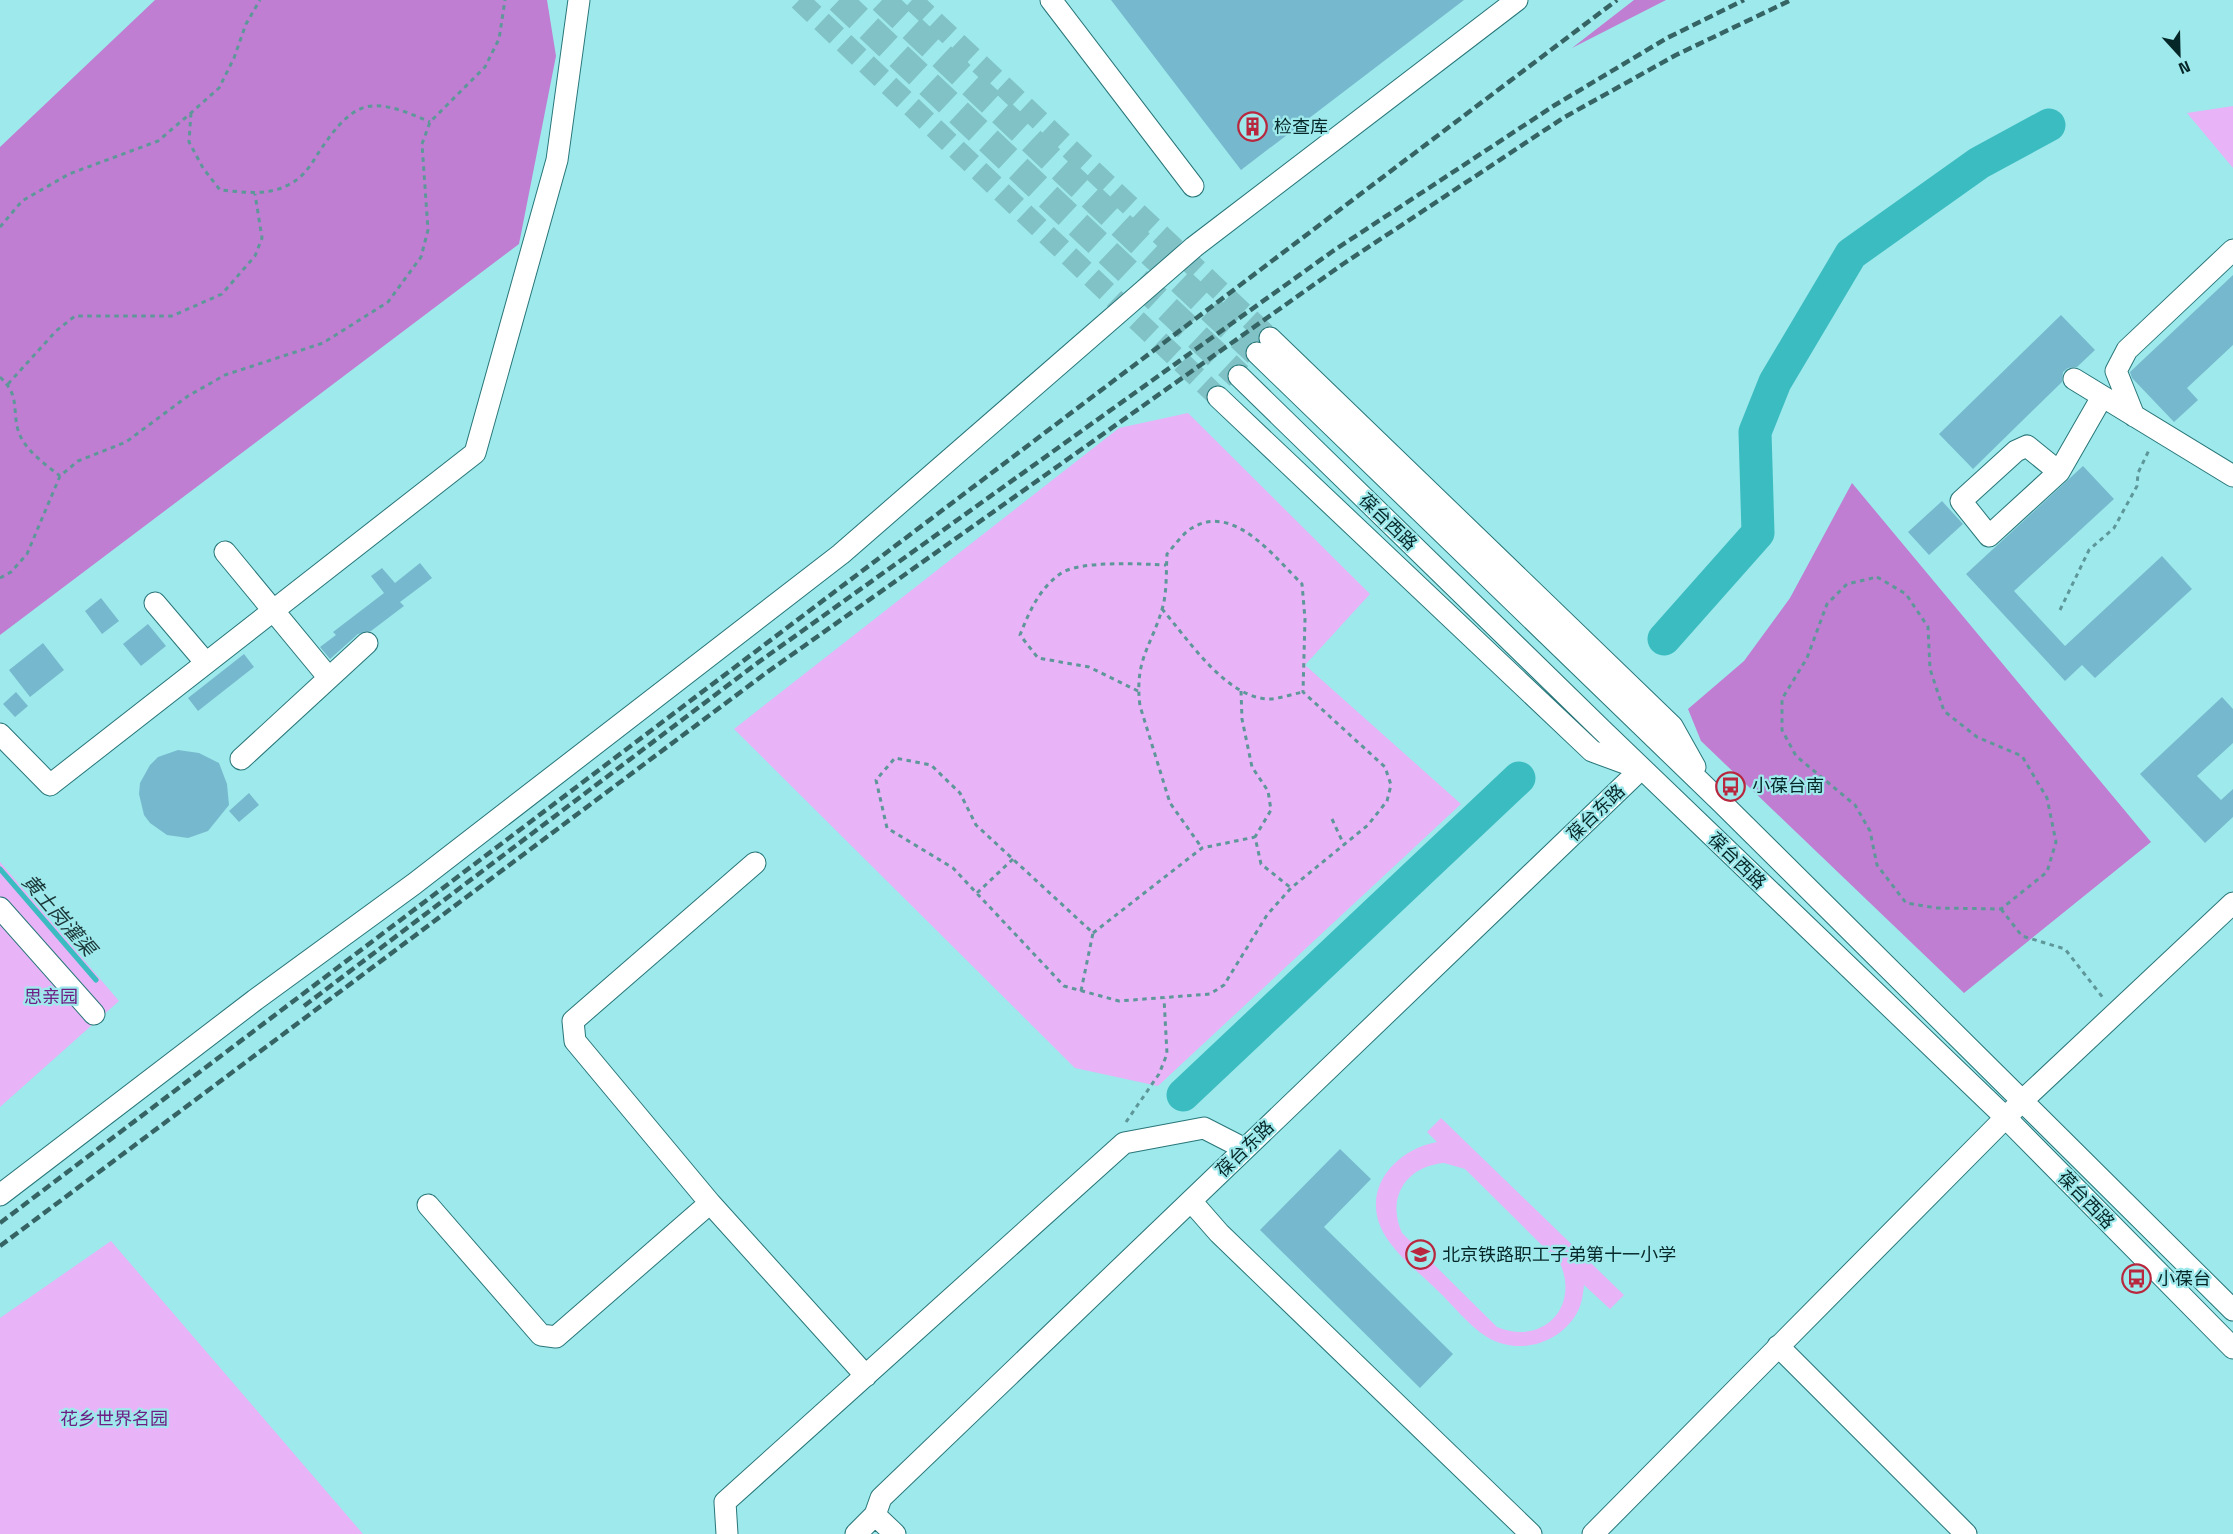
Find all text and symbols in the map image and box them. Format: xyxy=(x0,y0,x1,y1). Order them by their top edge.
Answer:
north arrow xyxy=(2149,24,2209,84)
text: N xyxy=(2175,55,2194,81)
building icon: 检查库 xyxy=(1237,111,1269,143)
place label: 检查库 xyxy=(1274,113,1328,140)
street label: 葆台西路 xyxy=(1353,487,1424,556)
bus stop icon: 小葆台南 xyxy=(1715,770,1747,802)
place label: 小葆台南 xyxy=(1752,772,1824,799)
street label: 葆台东路 xyxy=(1560,778,1631,847)
street label: 葆台西路 xyxy=(1702,826,1773,895)
water label: 黄土岗灌渠 xyxy=(15,867,106,965)
park label: 思亲园 xyxy=(24,983,78,1010)
street label: 葆台东路 xyxy=(1209,1114,1280,1183)
street label: 葆台西路 xyxy=(2052,1164,2121,1235)
school or university icon: 北京铁路职工子弟第十一小学 xyxy=(1405,1239,1437,1271)
place label: 北京铁路职工子弟第十一小学 xyxy=(1442,1241,1676,1268)
bus stop icon: 小葆台 xyxy=(2120,1263,2152,1295)
place label: 小葆台 xyxy=(2157,1265,2211,1292)
park label: 花乡世界名园 xyxy=(60,1405,168,1432)

